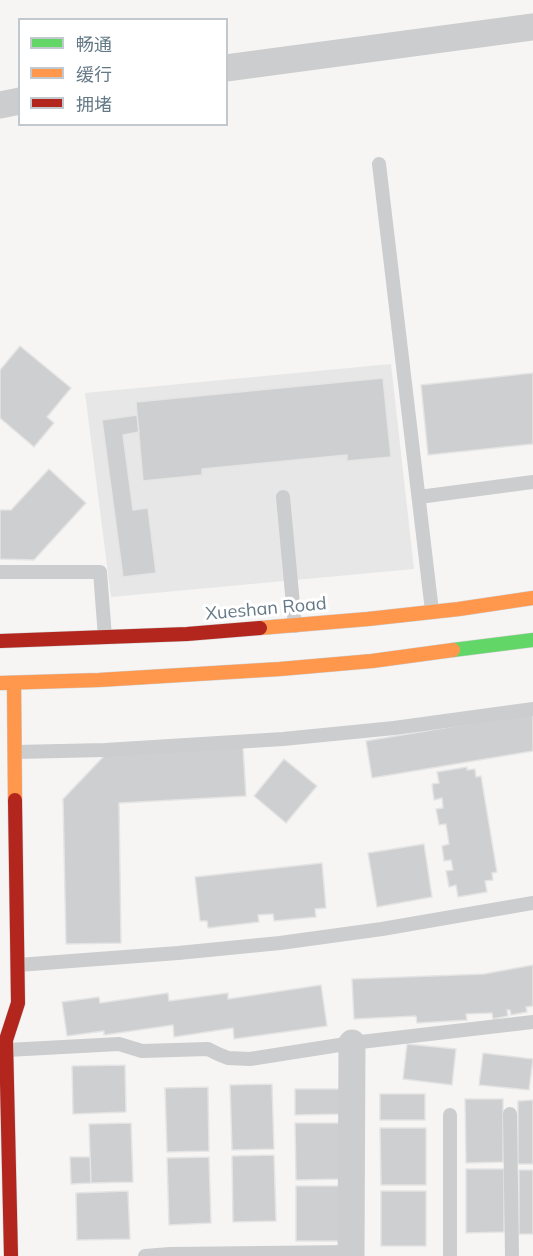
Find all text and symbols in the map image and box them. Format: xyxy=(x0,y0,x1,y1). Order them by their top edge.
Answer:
legend xyxy=(18,18,228,126)
text: 畅通 xyxy=(76,33,112,56)
text: 缓行 xyxy=(76,63,112,86)
text: 拥堵 xyxy=(76,93,112,116)
street label: Xueshan Road xyxy=(205,593,327,625)

